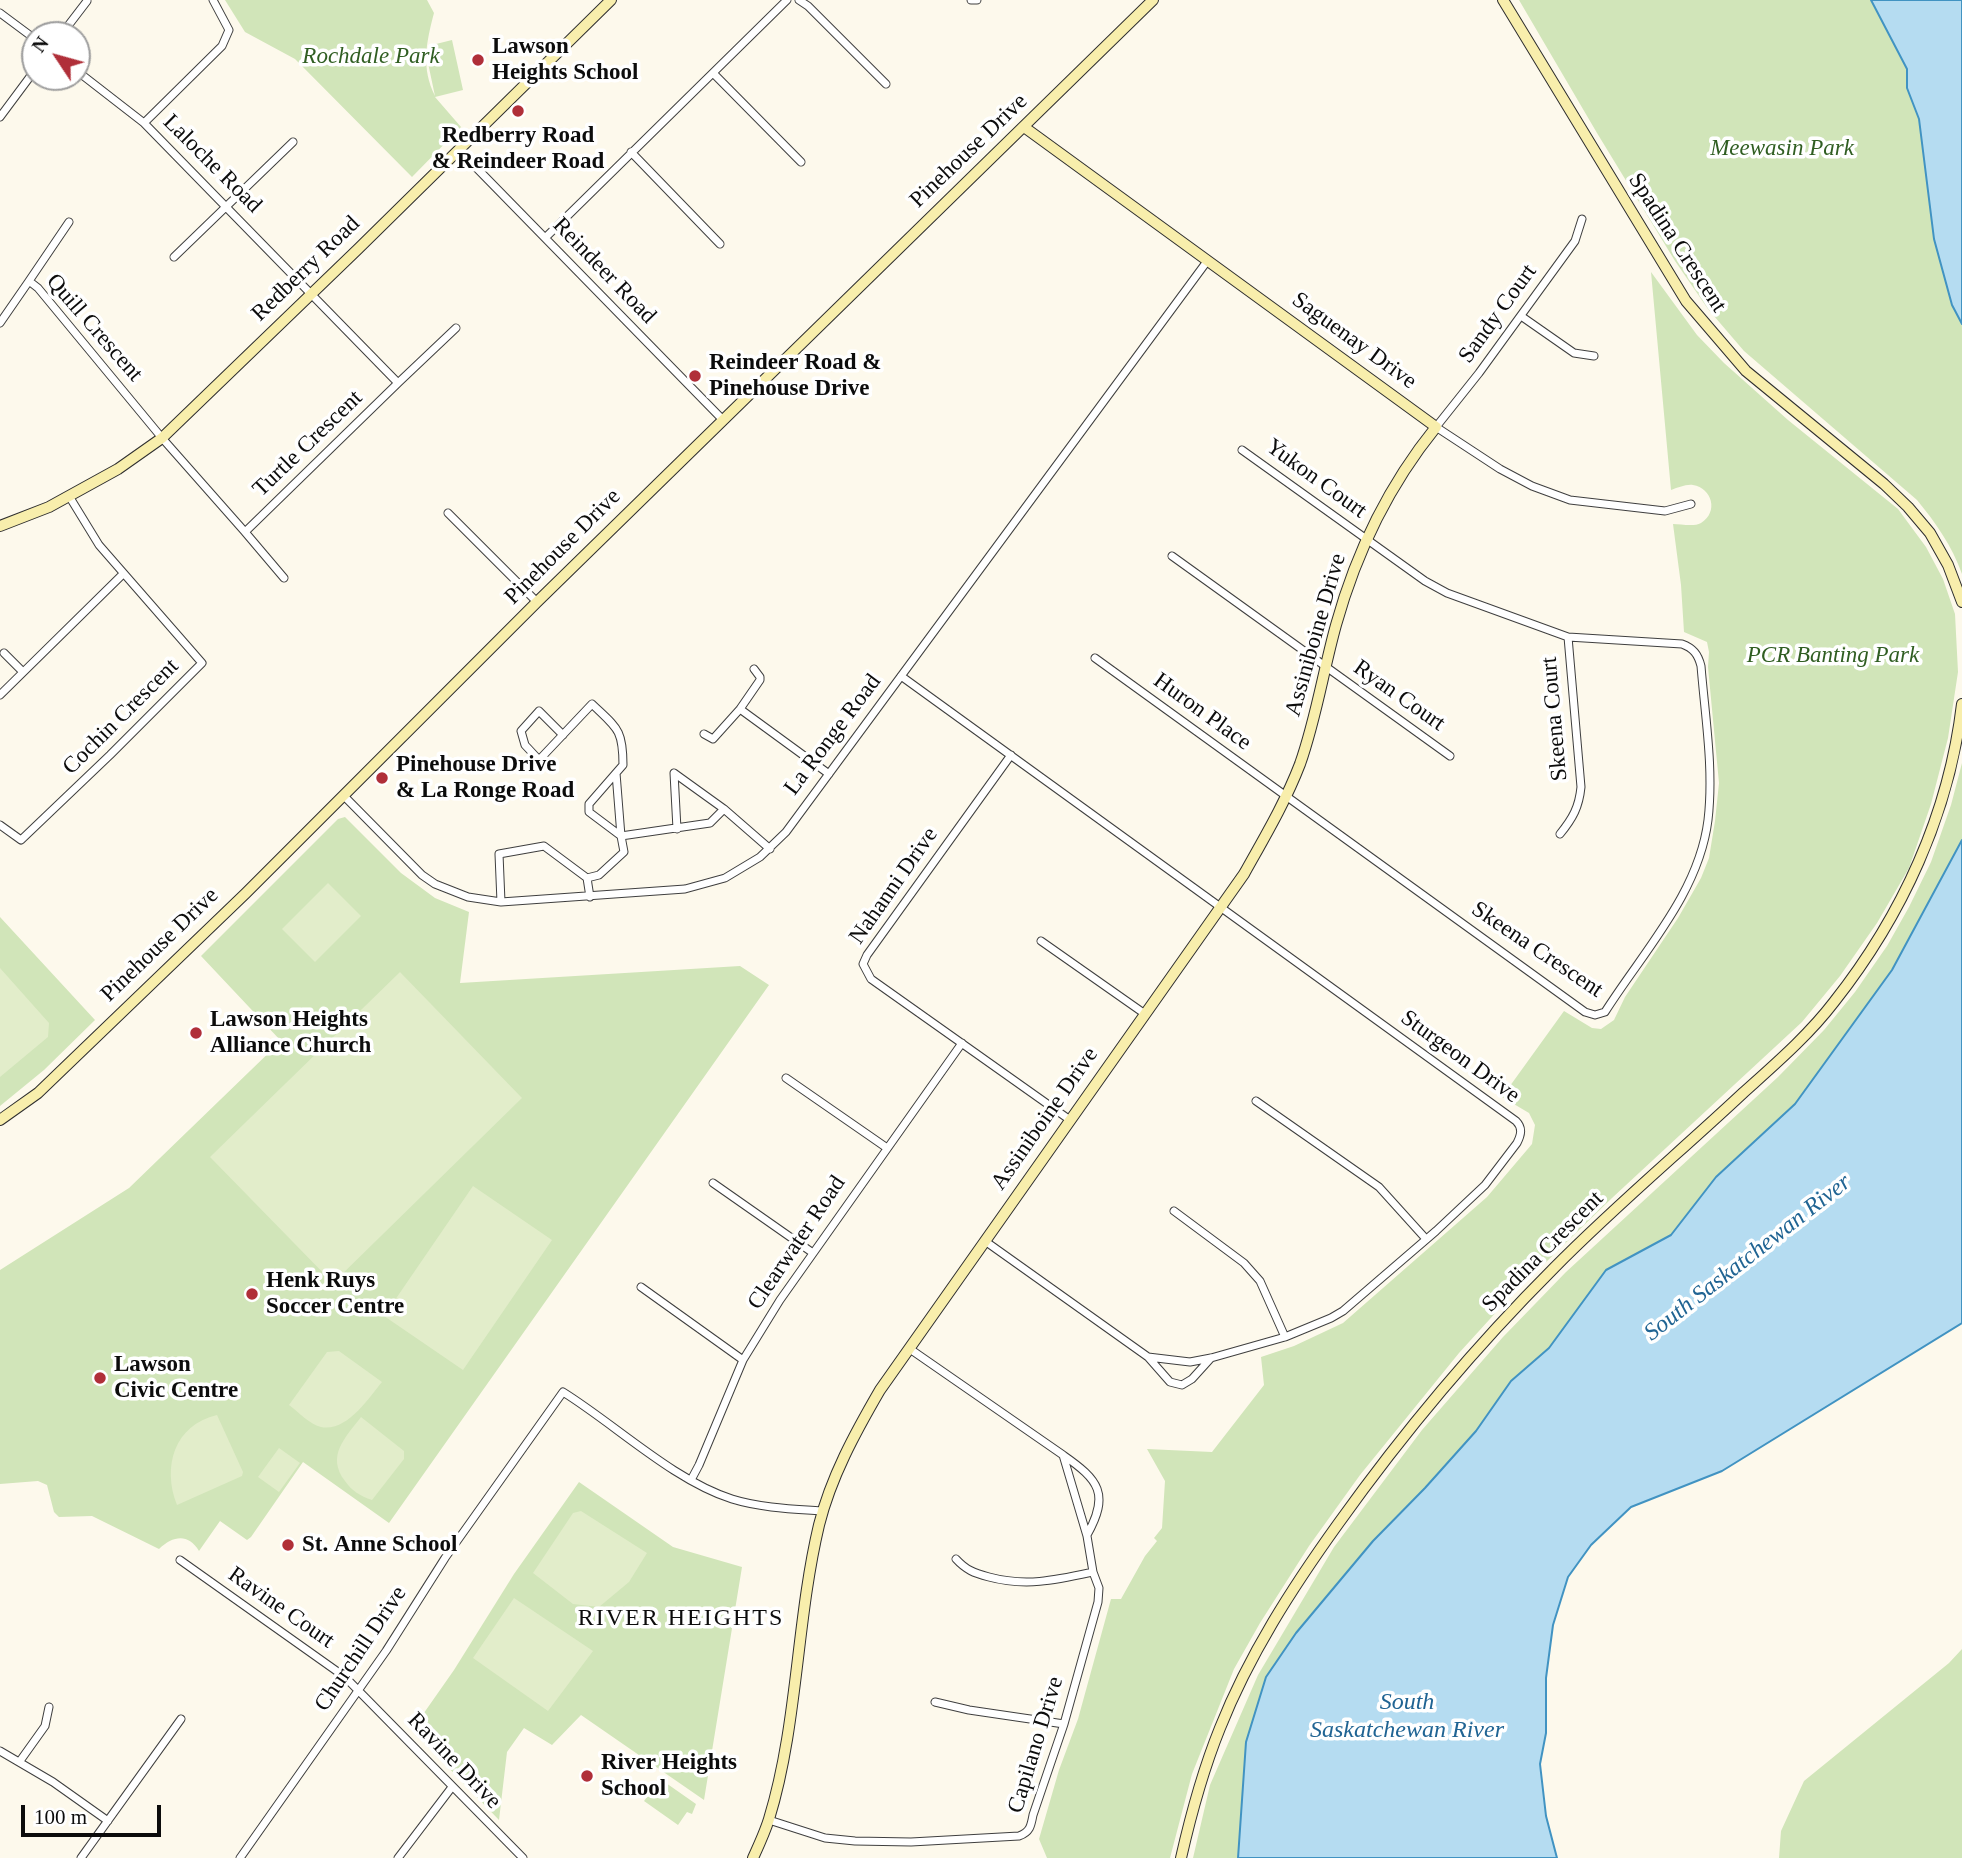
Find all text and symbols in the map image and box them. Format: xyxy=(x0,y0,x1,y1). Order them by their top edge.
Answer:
north arrow xyxy=(21,21,91,91)
text: N xyxy=(28,33,53,56)
place label: Lawson Heights School xyxy=(492,33,638,87)
park label: Rochdale Park xyxy=(302,43,440,71)
marker: Lawson Heights School xyxy=(470,52,486,68)
street label: Pinehouse Drive xyxy=(905,88,1033,214)
marker: Redberry Road & Reindeer Road xyxy=(510,103,526,119)
street label: Laloche Road xyxy=(157,109,267,219)
place label: Redberry Road & Reindeer Road xyxy=(432,122,604,176)
park label: Meewasin Park xyxy=(1710,135,1854,163)
street label: Spadina Crescent xyxy=(1622,168,1732,318)
street label: Redberry Road xyxy=(246,210,366,328)
street label: Reindeer Road xyxy=(546,212,662,330)
street label: Sandy Court xyxy=(1453,259,1543,369)
street label: Quill Crescent xyxy=(40,269,148,387)
street label: Saguenay Drive xyxy=(1286,286,1422,396)
place label: Reindeer Road & Pinehouse Drive xyxy=(709,349,881,403)
marker: Reindeer Road & Pinehouse Drive xyxy=(687,368,703,384)
street label: Turtle Crescent xyxy=(247,385,369,503)
street label: Yukon Court xyxy=(1260,433,1372,525)
street label: Pinehouse Drive xyxy=(499,483,627,611)
street label: Assiniboine Drive xyxy=(1280,550,1352,720)
park label: PCR Banting Park xyxy=(1747,642,1919,670)
street label: Cochin Crescent xyxy=(57,653,185,781)
street label: Ryan Court xyxy=(1348,654,1450,738)
street label: Skeena Court xyxy=(1536,656,1574,782)
street label: Huron Place xyxy=(1148,667,1256,757)
street label: La Ronge Road xyxy=(779,669,887,801)
place label: Pinehouse Drive & La Ronge Road xyxy=(396,751,574,805)
marker: Pinehouse Drive & La Ronge Road xyxy=(374,770,390,786)
street label: Nahanni Drive xyxy=(844,822,944,950)
street label: Pinehouse Drive xyxy=(96,882,224,1008)
street label: Skeena Crescent xyxy=(1466,896,1608,1004)
street label: Sturgeon Drive xyxy=(1395,1004,1525,1110)
place label: Lawson Heights Alliance Church xyxy=(210,1006,371,1060)
marker: Lawson Heights Alliance Church xyxy=(188,1025,204,1041)
street label: Assiniboine Drive xyxy=(986,1042,1104,1196)
water label: South Saskatchewan River xyxy=(1639,1168,1857,1348)
street label: Clearwater Road xyxy=(742,1171,852,1315)
street label: Spadina Crescent xyxy=(1477,1186,1609,1318)
place label: Henk Ruys Soccer Centre xyxy=(266,1267,404,1321)
marker: Henk Ruys Soccer Centre xyxy=(244,1286,260,1302)
place label: Lawson Civic Centre xyxy=(114,1351,238,1405)
marker: Lawson Civic Centre xyxy=(92,1370,108,1386)
place label: St. Anne School xyxy=(302,1531,457,1559)
marker: St. Anne School xyxy=(280,1537,296,1553)
street label: Ravine Court xyxy=(223,1561,339,1655)
street label: Churchill Drive xyxy=(309,1581,413,1717)
district label: RIVER HEIGHTS xyxy=(579,1605,783,1633)
street label: Capilano Drive xyxy=(1002,1673,1070,1817)
water label: South Saskatchewan River xyxy=(1310,1689,1504,1745)
street label: Ravine Drive xyxy=(401,1707,507,1815)
place label: River Heights School xyxy=(601,1749,737,1803)
marker: River Heights School xyxy=(579,1768,595,1784)
scale bar xyxy=(24,1792,164,1836)
text: 100 m xyxy=(34,1805,87,1829)

